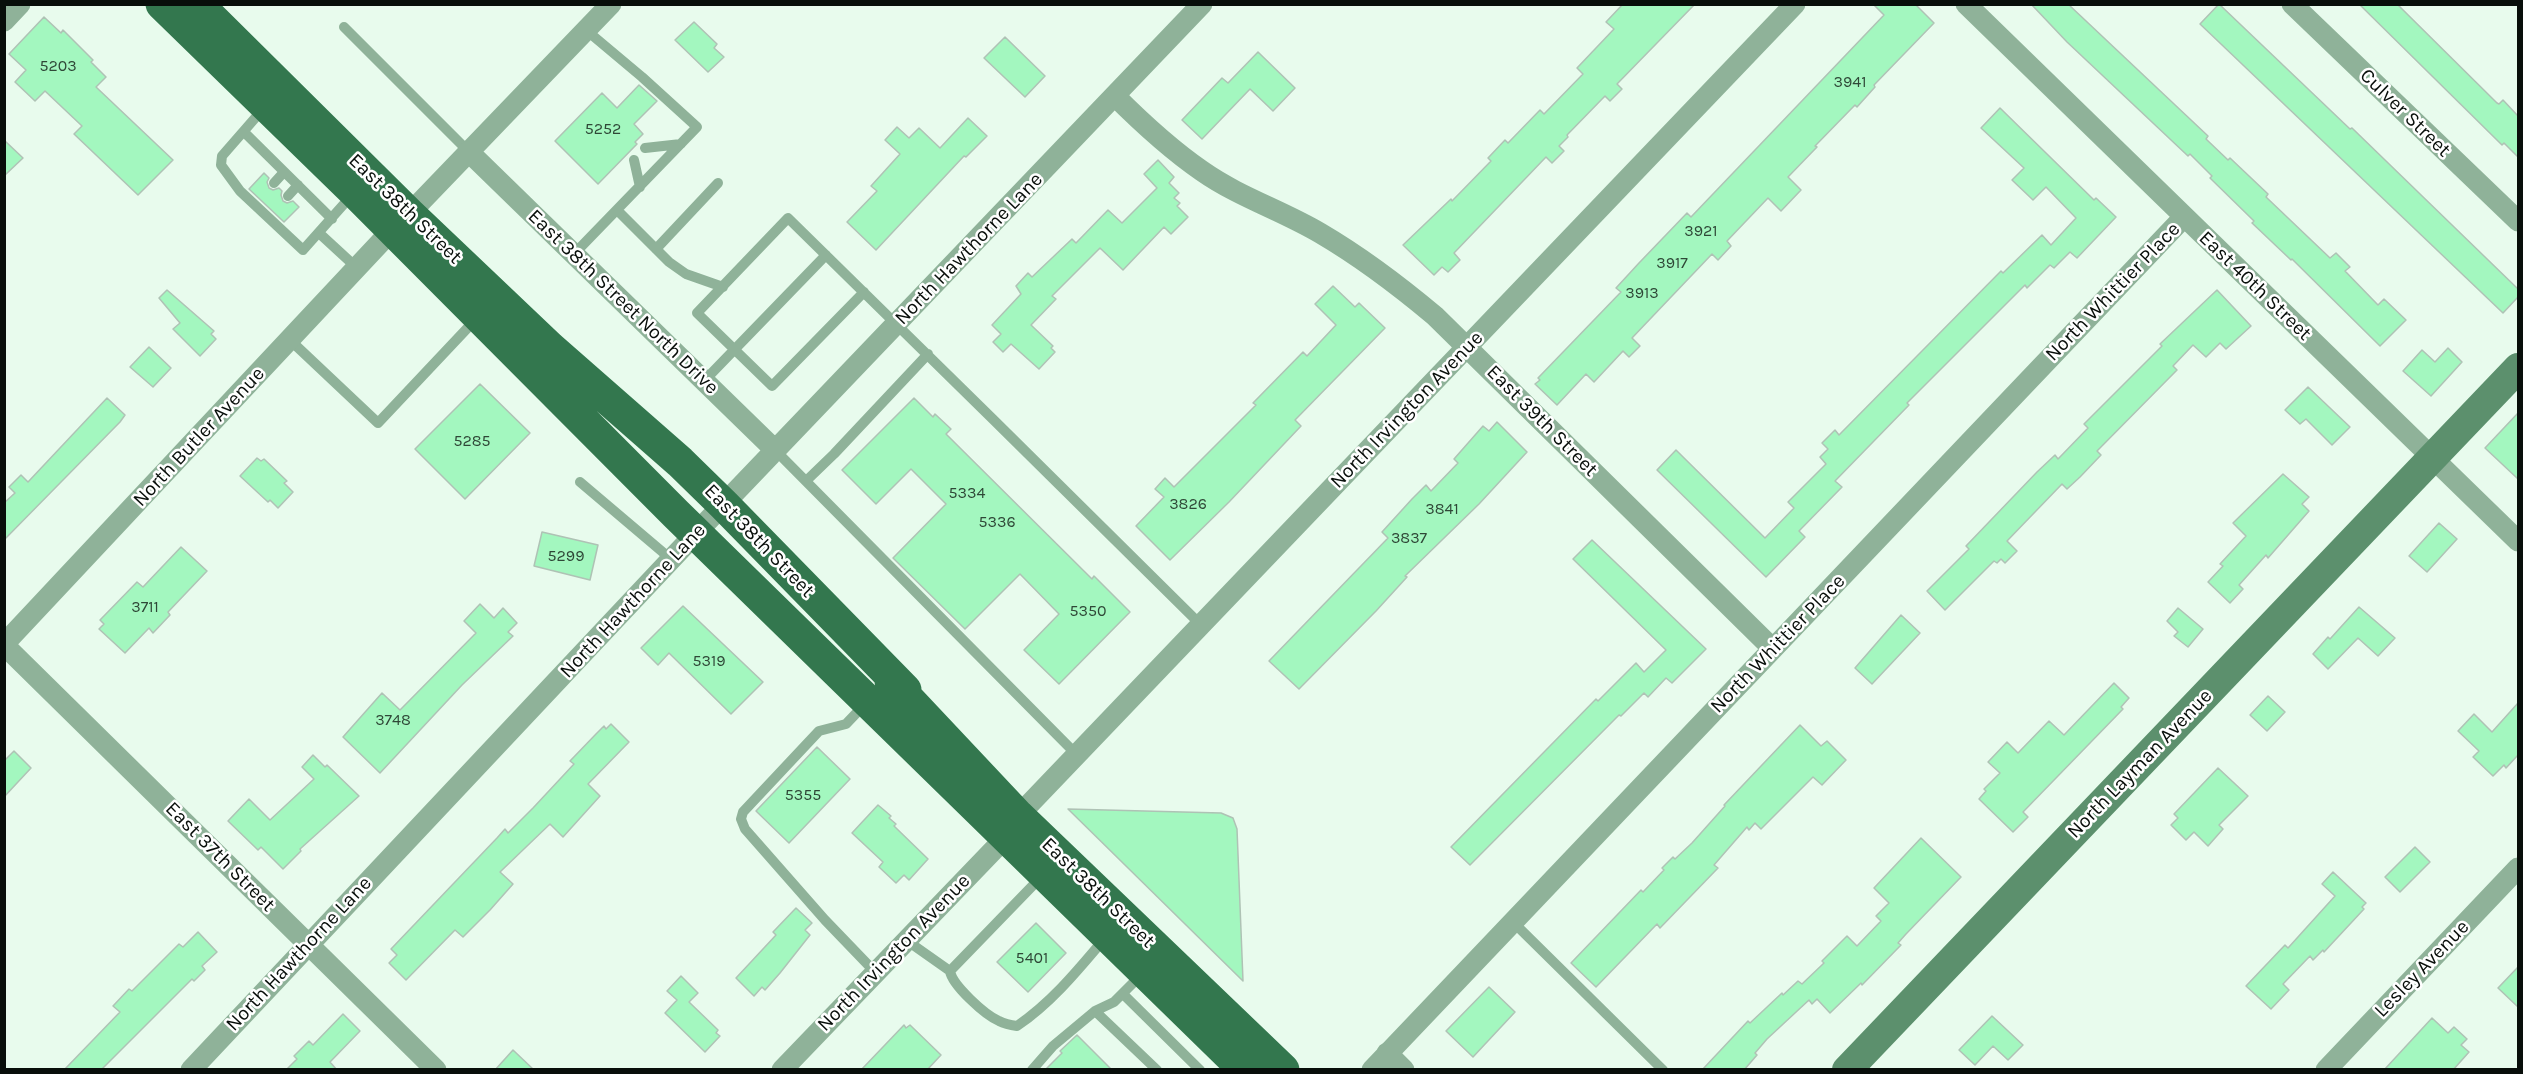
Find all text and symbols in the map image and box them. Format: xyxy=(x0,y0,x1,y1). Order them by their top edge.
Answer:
house number: 5203 xyxy=(39,56,77,76)
street label: Culver Street xyxy=(2355,64,2455,162)
house number: 3941 xyxy=(1834,72,1866,92)
house number: 5252 xyxy=(585,119,621,139)
street label: East 38th Street xyxy=(343,149,467,269)
street label: North Hawthorne Lane xyxy=(890,168,1048,330)
street label: East 38th Street North Drive xyxy=(523,204,723,400)
street label: North Whittier Place xyxy=(2041,218,2185,366)
house number: 3921 xyxy=(1684,221,1718,241)
street label: East 40th Street xyxy=(2194,226,2316,346)
house number: 3917 xyxy=(1656,253,1688,273)
house number: 3913 xyxy=(1625,283,1659,303)
street label: North Irvington Avenue xyxy=(1326,326,1488,494)
street label: East 39th Street xyxy=(1481,360,1603,482)
street label: North Butler Avenue xyxy=(128,362,270,512)
house number: 5285 xyxy=(453,431,491,451)
street label: East 38th Street xyxy=(699,479,819,603)
house number: 5334 xyxy=(949,483,985,503)
house number: 3826 xyxy=(1169,494,1207,514)
house number: 3841 xyxy=(1425,499,1459,519)
house number: 5336 xyxy=(978,512,1016,532)
street label: North Hawthorne Lane xyxy=(555,519,711,683)
house number: 3837 xyxy=(1391,528,1427,548)
house number: 5299 xyxy=(548,546,584,566)
street label: North Whittier Place xyxy=(1706,570,1850,718)
house number: 3711 xyxy=(131,597,159,617)
house number: 5350 xyxy=(1069,601,1107,621)
house number: 5319 xyxy=(692,651,726,671)
street label: North Layman Avenue xyxy=(2063,684,2217,844)
house number: 3748 xyxy=(375,710,411,730)
house number: 5355 xyxy=(785,785,821,805)
street label: East 37th Street xyxy=(160,797,280,917)
street label: East 38th Street xyxy=(1036,833,1160,953)
street label: North Irvington Avenue xyxy=(813,869,975,1037)
street label: North Hawthorne Lane xyxy=(221,872,377,1036)
street label: Lesley Avenue xyxy=(2370,915,2474,1023)
house number: 5401 xyxy=(1016,948,1048,968)

